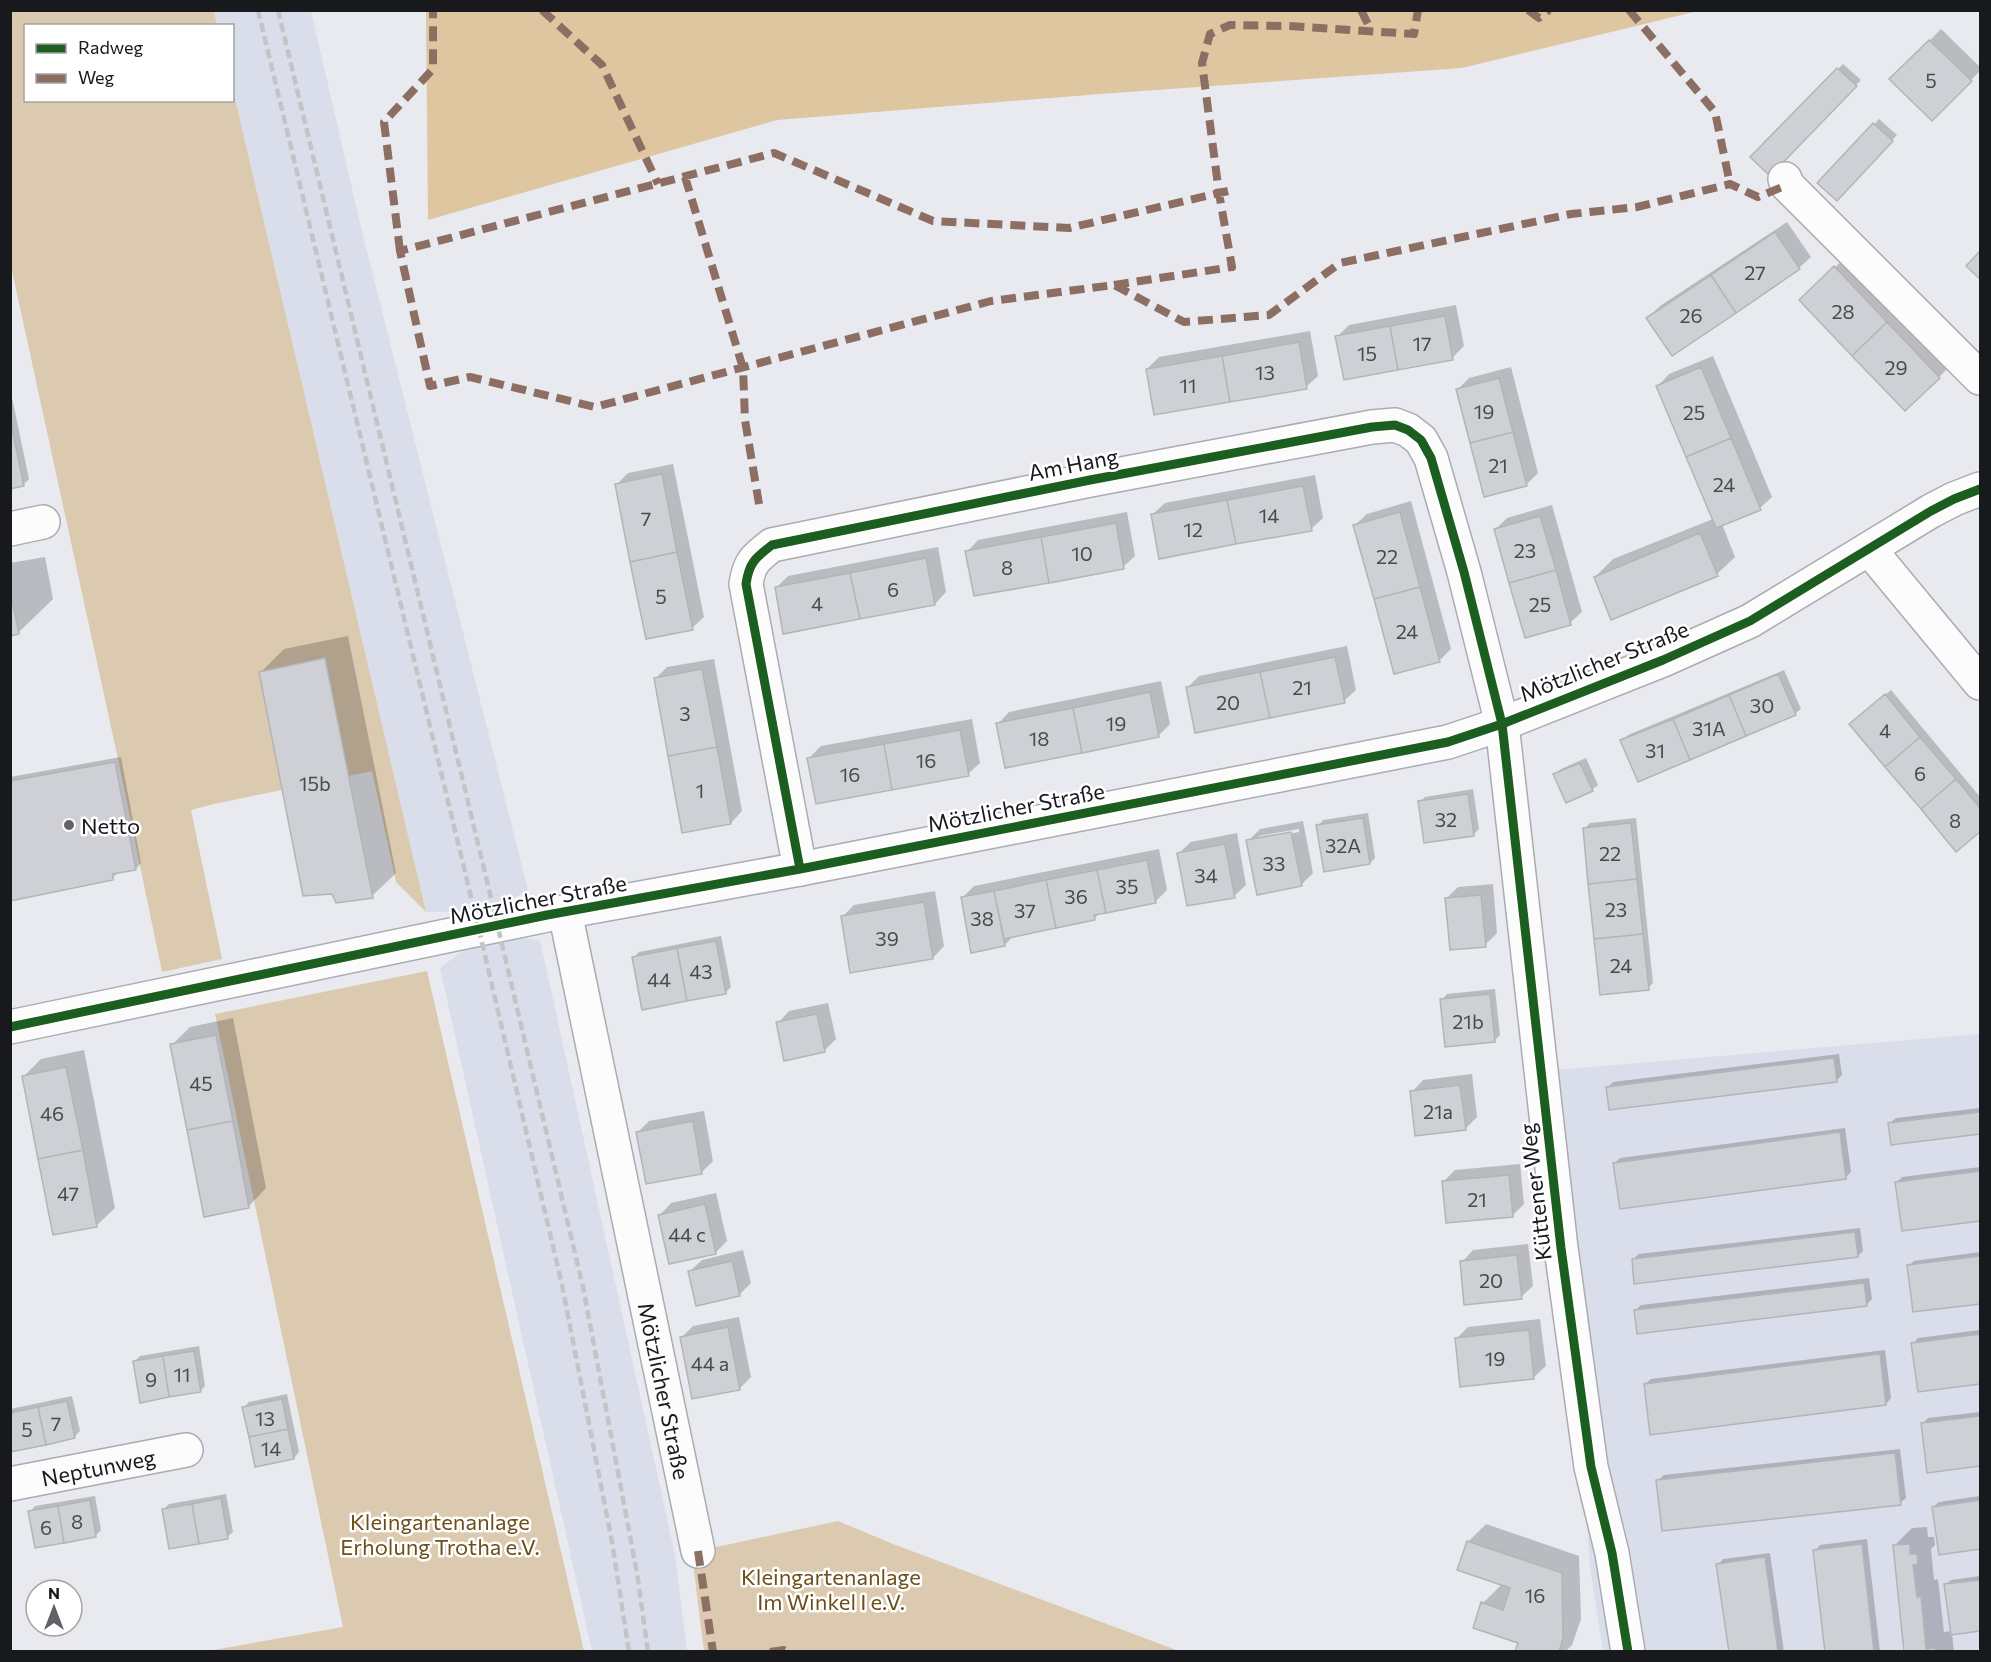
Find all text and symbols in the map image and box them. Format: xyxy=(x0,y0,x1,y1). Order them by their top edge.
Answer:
legend xyxy=(24,24,234,102)
text: Radweg xyxy=(78,36,143,58)
text: Weg xyxy=(78,66,115,88)
house number: 5 xyxy=(1925,68,1937,92)
house number: 27 xyxy=(1744,260,1766,284)
house number: 28 xyxy=(1831,299,1855,323)
house number: 26 xyxy=(1679,303,1703,327)
house number: 17 xyxy=(1412,331,1432,355)
house number: 15 xyxy=(1357,341,1377,365)
house number: 29 xyxy=(1884,355,1908,379)
house number: 13 xyxy=(1255,360,1275,384)
house number: 11 xyxy=(1179,373,1197,397)
house number: 19 xyxy=(1474,399,1494,423)
house number: 25 xyxy=(1683,400,1705,424)
street label: Am Hang xyxy=(1026,442,1120,486)
house number: 21 xyxy=(1488,453,1508,477)
house number: 24 xyxy=(1713,472,1735,496)
house number: 14 xyxy=(1259,503,1279,527)
house number: 7 xyxy=(641,506,651,530)
house number: 12 xyxy=(1183,517,1203,541)
house number: 23 xyxy=(1514,538,1536,562)
house number: 10 xyxy=(1071,541,1093,565)
house number: 22 xyxy=(1376,544,1398,568)
house number: 8 xyxy=(1001,555,1013,579)
house number: 6 xyxy=(887,577,899,601)
house number: 5 xyxy=(655,584,667,608)
house number: 4 xyxy=(811,591,823,615)
house number: 25 xyxy=(1529,592,1551,616)
street label: Mötzlicher Straße xyxy=(1515,615,1693,707)
house number: 24 xyxy=(1396,619,1418,643)
house number: 21 xyxy=(1292,675,1312,699)
house number: 20 xyxy=(1216,690,1240,714)
house number: 30 xyxy=(1750,693,1774,717)
house number: 3 xyxy=(679,701,691,725)
house number: 19 xyxy=(1106,711,1126,735)
house number: 31A xyxy=(1692,716,1726,740)
house number: 4 xyxy=(1879,718,1891,742)
house number: 18 xyxy=(1029,726,1049,750)
house number: 31 xyxy=(1645,738,1665,762)
house number: 16 xyxy=(916,748,936,772)
house number: 6 xyxy=(1914,761,1926,785)
house number: 16 xyxy=(840,762,860,786)
house number: 15b xyxy=(299,771,331,795)
street label: Mötzlicher Straße xyxy=(925,777,1107,837)
house number: 1 xyxy=(696,778,704,802)
house number: 32 xyxy=(1435,807,1457,831)
house number: 8 xyxy=(1949,808,1961,832)
place label: Netto xyxy=(81,812,140,839)
marker: Netto xyxy=(62,818,76,832)
house number: 32A xyxy=(1325,833,1361,857)
house number: 22 xyxy=(1599,841,1621,865)
house number: 33 xyxy=(1263,851,1285,875)
house number: 34 xyxy=(1194,863,1218,887)
street label: Mötzlicher Straße xyxy=(447,869,629,929)
house number: 35 xyxy=(1116,874,1138,898)
house number: 36 xyxy=(1064,884,1088,908)
house number: 23 xyxy=(1605,897,1627,921)
house number: 37 xyxy=(1014,898,1036,922)
house number: 38 xyxy=(970,906,994,930)
house number: 39 xyxy=(875,926,899,950)
house number: 24 xyxy=(1610,953,1632,977)
house number: 43 xyxy=(689,959,713,983)
house number: 44 xyxy=(647,967,671,991)
house number: 21b xyxy=(1452,1009,1484,1033)
house number: 45 xyxy=(189,1071,213,1095)
house number: 21a xyxy=(1423,1099,1453,1123)
house number: 46 xyxy=(40,1101,64,1125)
street label: Küttener Weg xyxy=(1513,1122,1557,1262)
house number: 47 xyxy=(57,1181,79,1205)
house number: 21 xyxy=(1467,1187,1487,1211)
house number: 44 c xyxy=(668,1222,706,1246)
house number: 20 xyxy=(1479,1268,1503,1292)
street label: Mötzlicher Straße xyxy=(633,1300,696,1482)
house number: 19 xyxy=(1485,1346,1505,1370)
house number: 44 a xyxy=(691,1351,729,1375)
house number: 11 xyxy=(173,1362,191,1386)
house number: 9 xyxy=(145,1367,157,1391)
house number: 13 xyxy=(255,1406,275,1430)
house number: 7 xyxy=(51,1411,61,1435)
house number: 5 xyxy=(21,1417,33,1441)
house number: 14 xyxy=(261,1436,281,1460)
street label: Neptunweg xyxy=(39,1443,158,1491)
park label: Kleingartenanlage Erholung Trotha e.V. xyxy=(340,1508,540,1560)
house number: 8 xyxy=(71,1509,83,1533)
house number: 6 xyxy=(40,1515,52,1539)
park label: Kleingartenanlage Im Winkel I e.V. xyxy=(741,1563,921,1615)
north arrow xyxy=(24,1578,84,1638)
text: N xyxy=(48,1583,60,1602)
house number: 16 xyxy=(1525,1583,1545,1607)

